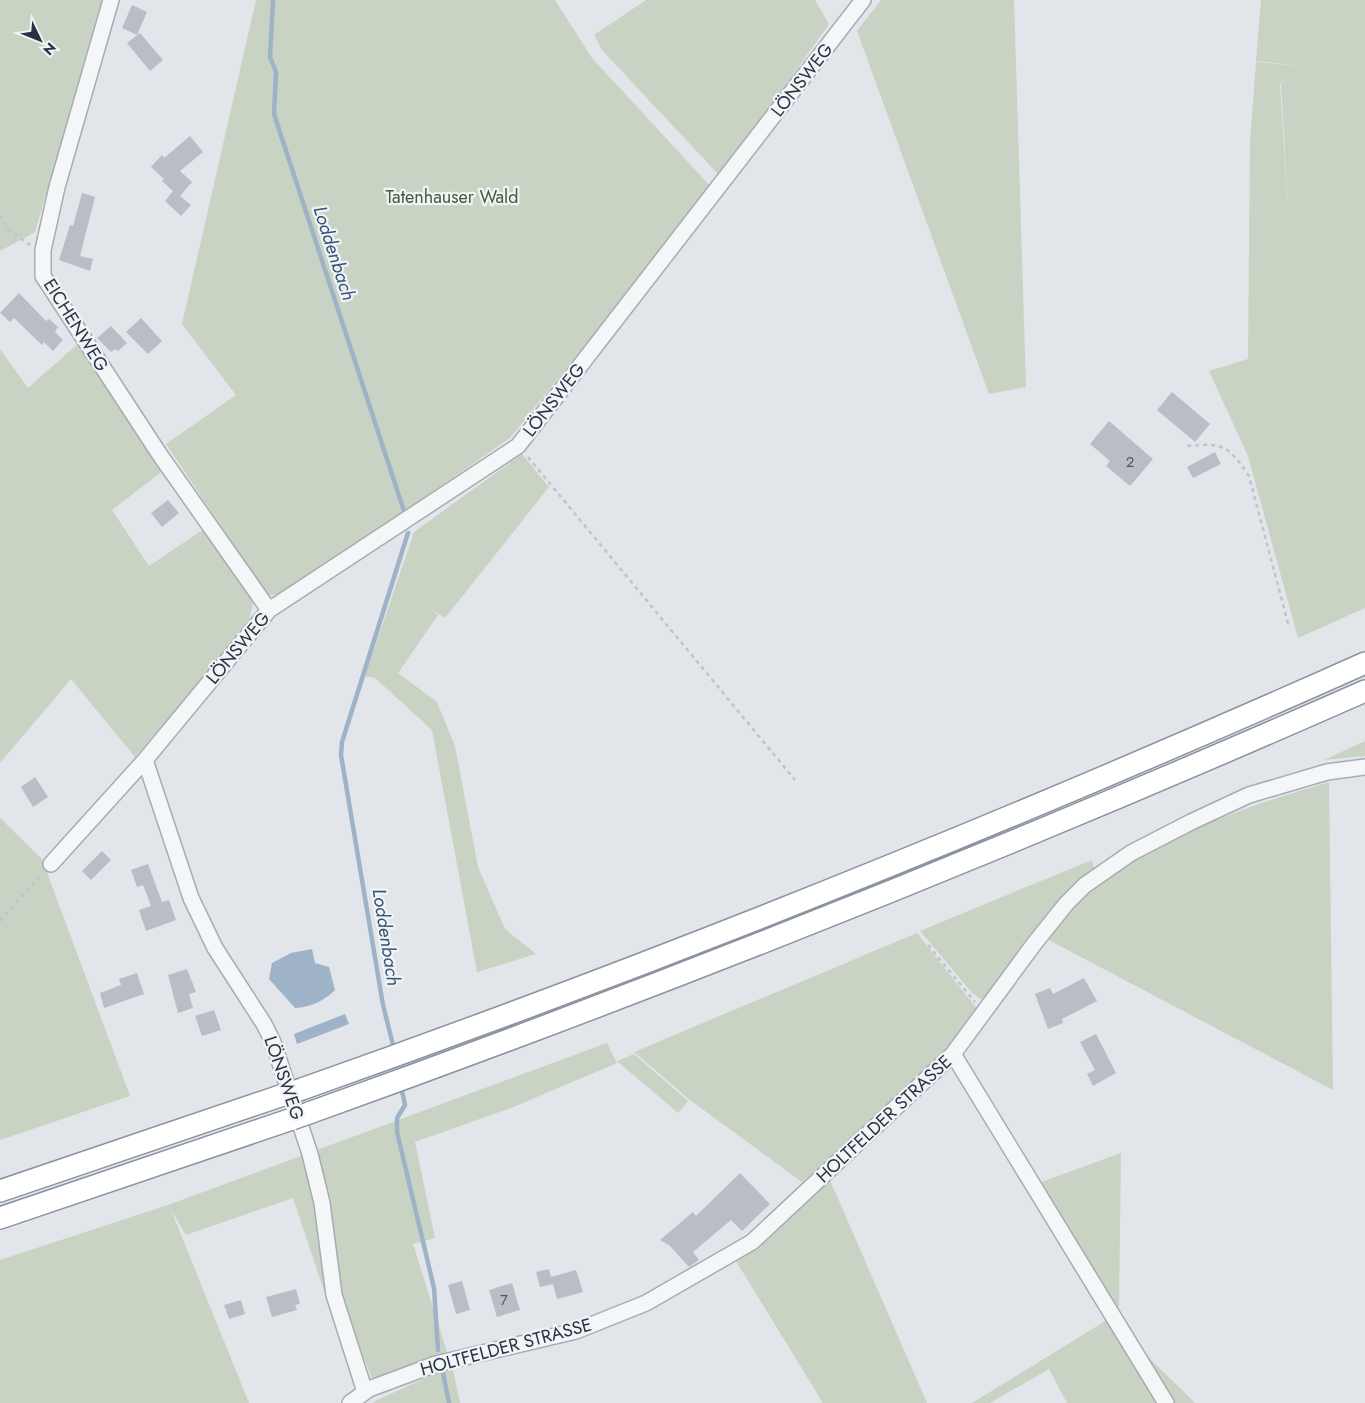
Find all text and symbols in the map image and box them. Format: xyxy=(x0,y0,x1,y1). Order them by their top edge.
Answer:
north arrow xyxy=(15,15,65,65)
text: N xyxy=(38,38,61,60)
street label: LÖNSWEG xyxy=(765,38,839,122)
park label: Tatenhauser Wald xyxy=(385,184,519,210)
water label: Loddenbach xyxy=(307,202,363,304)
street label: EICHENWEG xyxy=(37,274,115,376)
street label: LÖNSWEG xyxy=(517,358,591,442)
house number: 2 xyxy=(1126,451,1134,473)
street label: LÖNSWEG xyxy=(200,606,276,690)
water label: Loddenbach xyxy=(366,887,408,988)
street label: LÖNSWEG xyxy=(258,1033,311,1124)
street label: HOLTFELDER STRASSE xyxy=(811,1049,957,1189)
house number: 7 xyxy=(500,1289,508,1311)
street label: HOLTFELDER STRASSE xyxy=(417,1312,595,1382)

